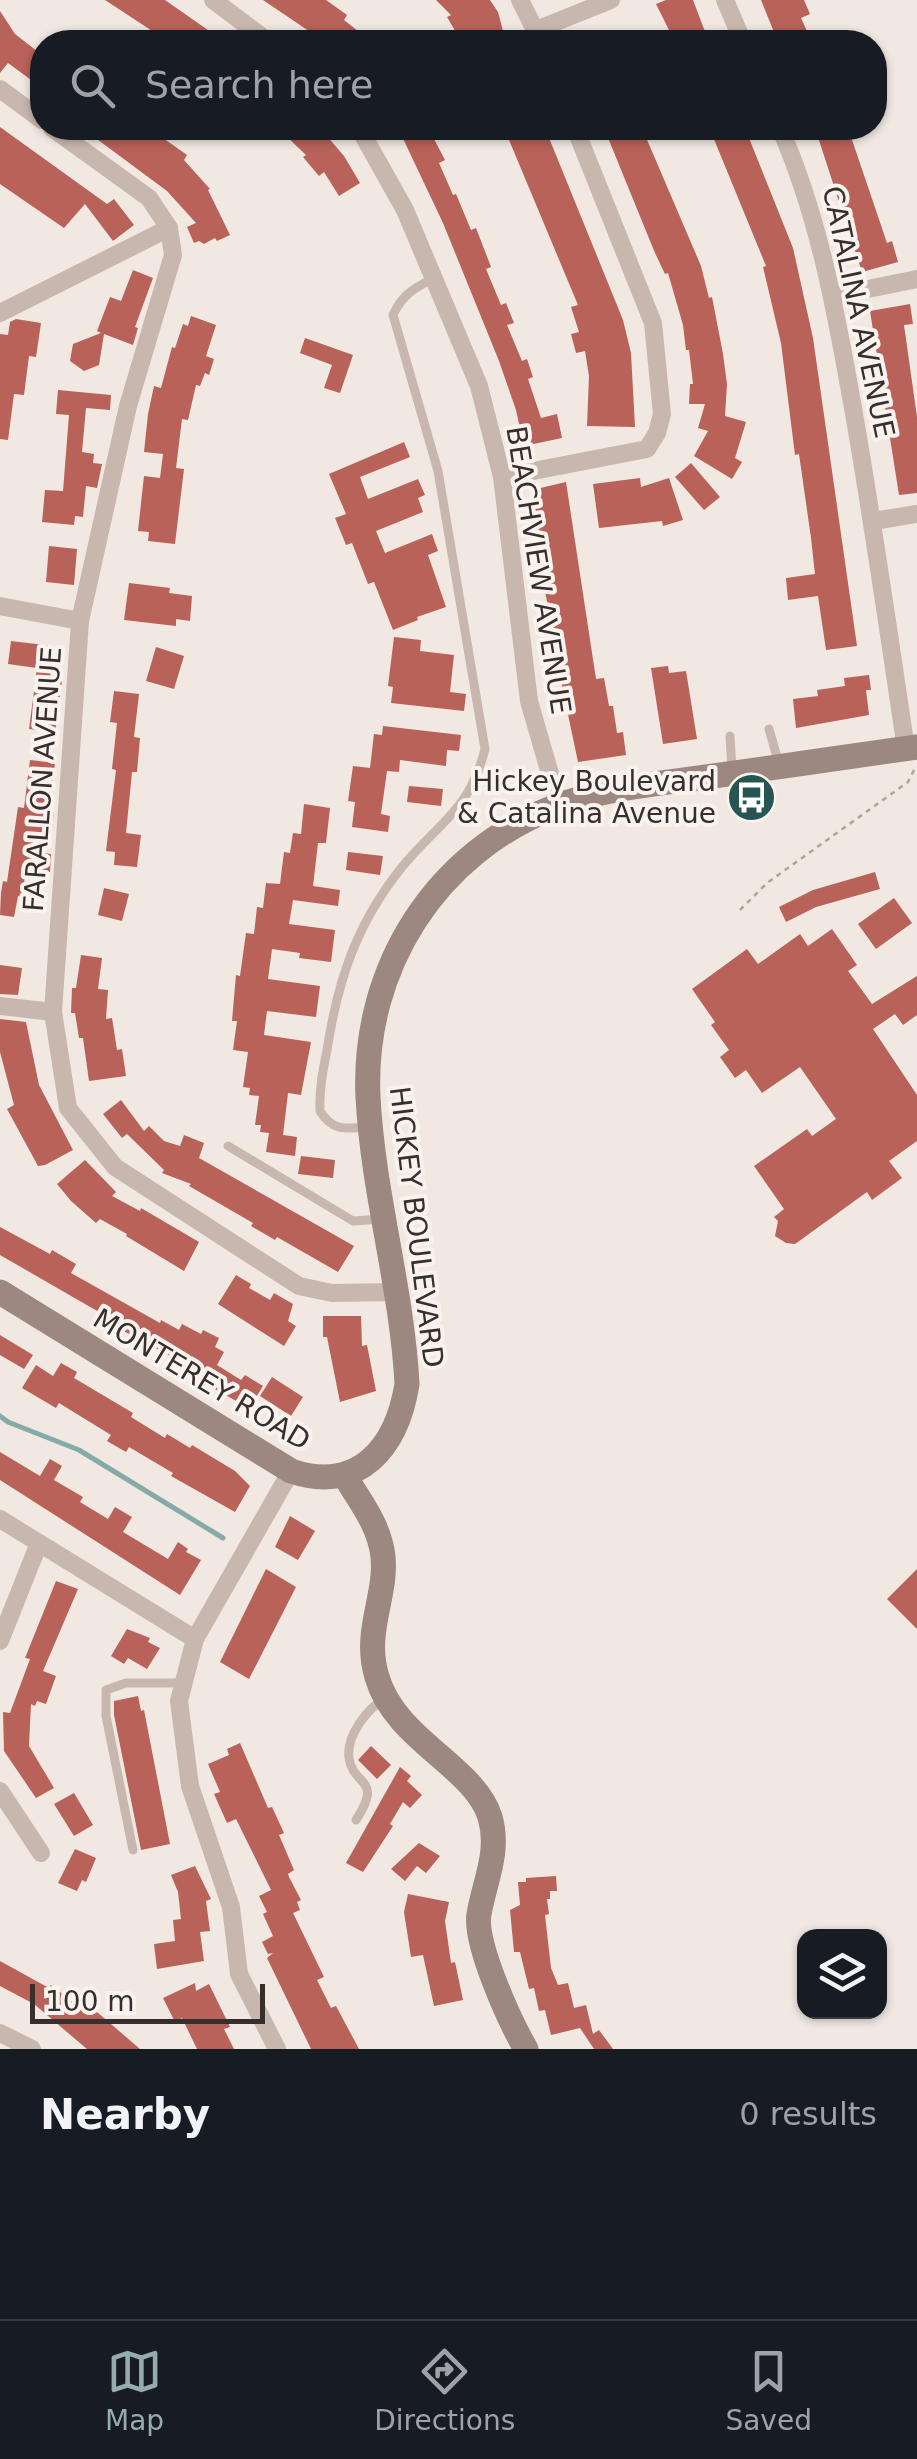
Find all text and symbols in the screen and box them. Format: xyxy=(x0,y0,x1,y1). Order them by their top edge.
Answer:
search box xyxy=(30,30,887,140)
icon: search xyxy=(65,58,120,113)
text: Search here xyxy=(145,63,373,107)
street label: CATALINA AVENUE xyxy=(816,183,901,441)
street label: BEACHVIEW AVENUE xyxy=(499,424,578,716)
street label: FARALLON AVENUE xyxy=(17,645,68,913)
place label: Hickey Boulevard & Catalina Avenue xyxy=(457,765,716,830)
bus stop icon: Hickey Boulevard & Catalina Avenue xyxy=(725,771,777,823)
street label: HICKEY BOULEVARD xyxy=(383,1085,450,1370)
street label: MONTEREY ROAD xyxy=(87,1302,316,1457)
map controls xyxy=(797,1929,887,2019)
button: layers xyxy=(797,1929,887,2019)
scale bar xyxy=(30,1979,265,2024)
text: 100 m xyxy=(45,1985,135,2018)
text: Nearby xyxy=(40,2090,210,2139)
text: 0 results xyxy=(739,2095,877,2133)
tab: Map xyxy=(105,2344,164,2437)
tab: Directions xyxy=(374,2344,515,2437)
tab: Saved xyxy=(725,2344,812,2437)

